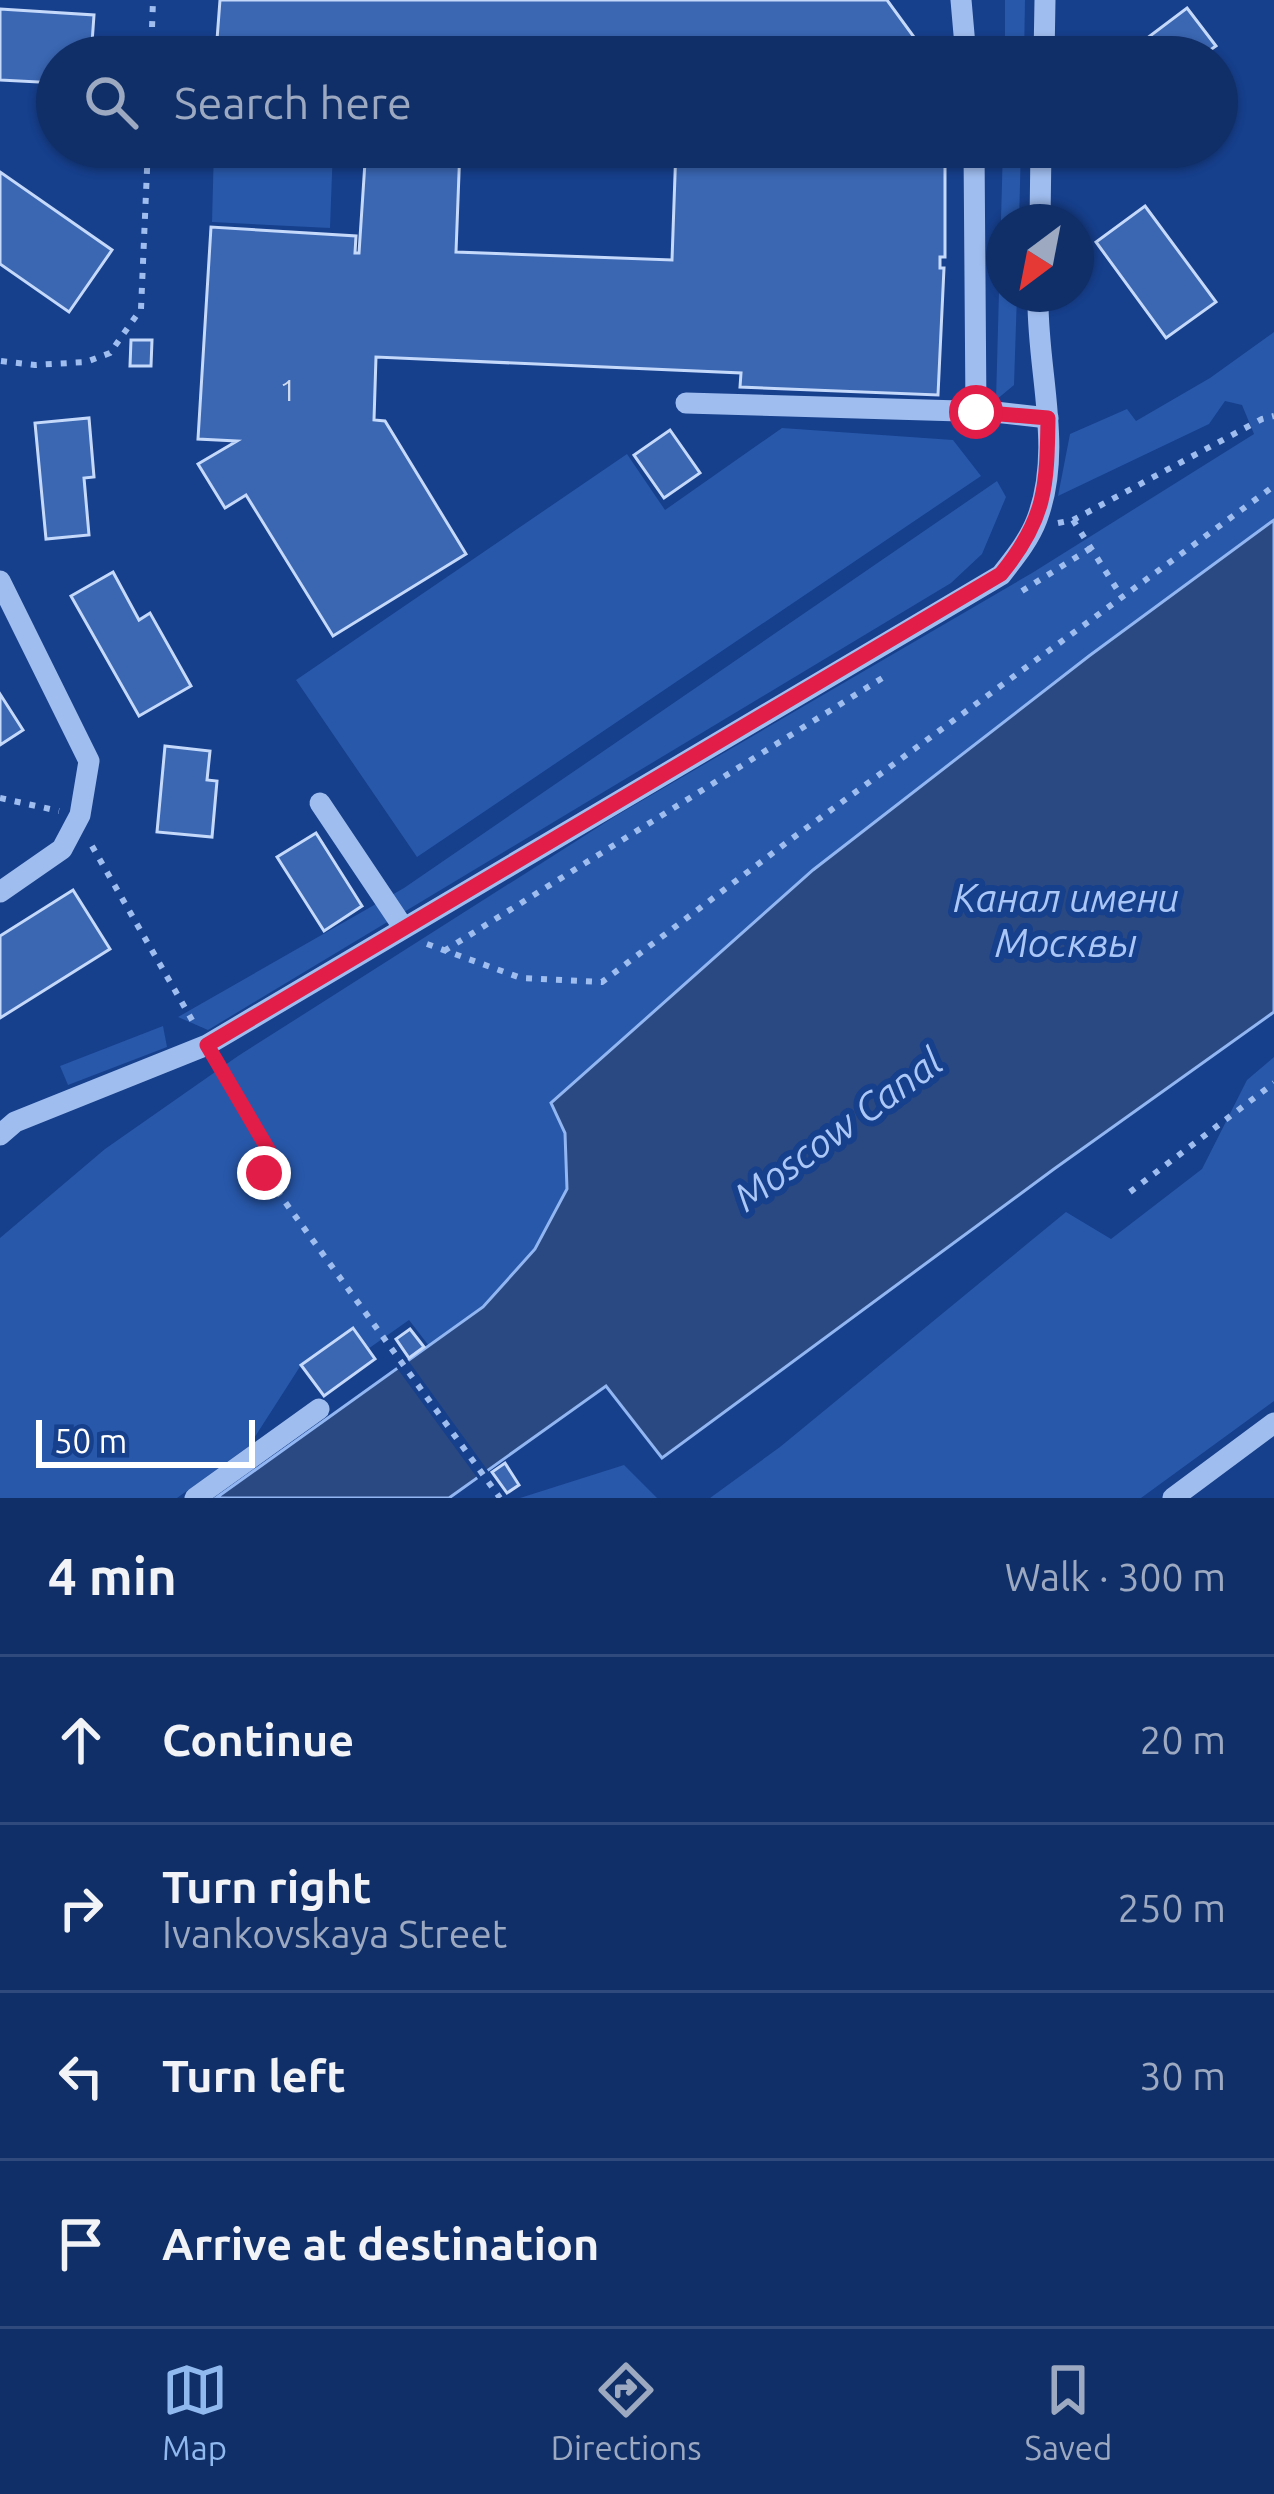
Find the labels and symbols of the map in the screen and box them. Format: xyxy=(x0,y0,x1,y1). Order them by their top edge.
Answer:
north arrow xyxy=(986,204,1094,312)
house number: 1 xyxy=(280,373,296,407)
route start xyxy=(949,385,1003,439)
water label: Канал имени Москвы xyxy=(953,876,1179,964)
water label: Moscow Canal xyxy=(725,1039,950,1219)
route end xyxy=(237,1146,291,1200)
scale bar xyxy=(36,1414,255,1467)

